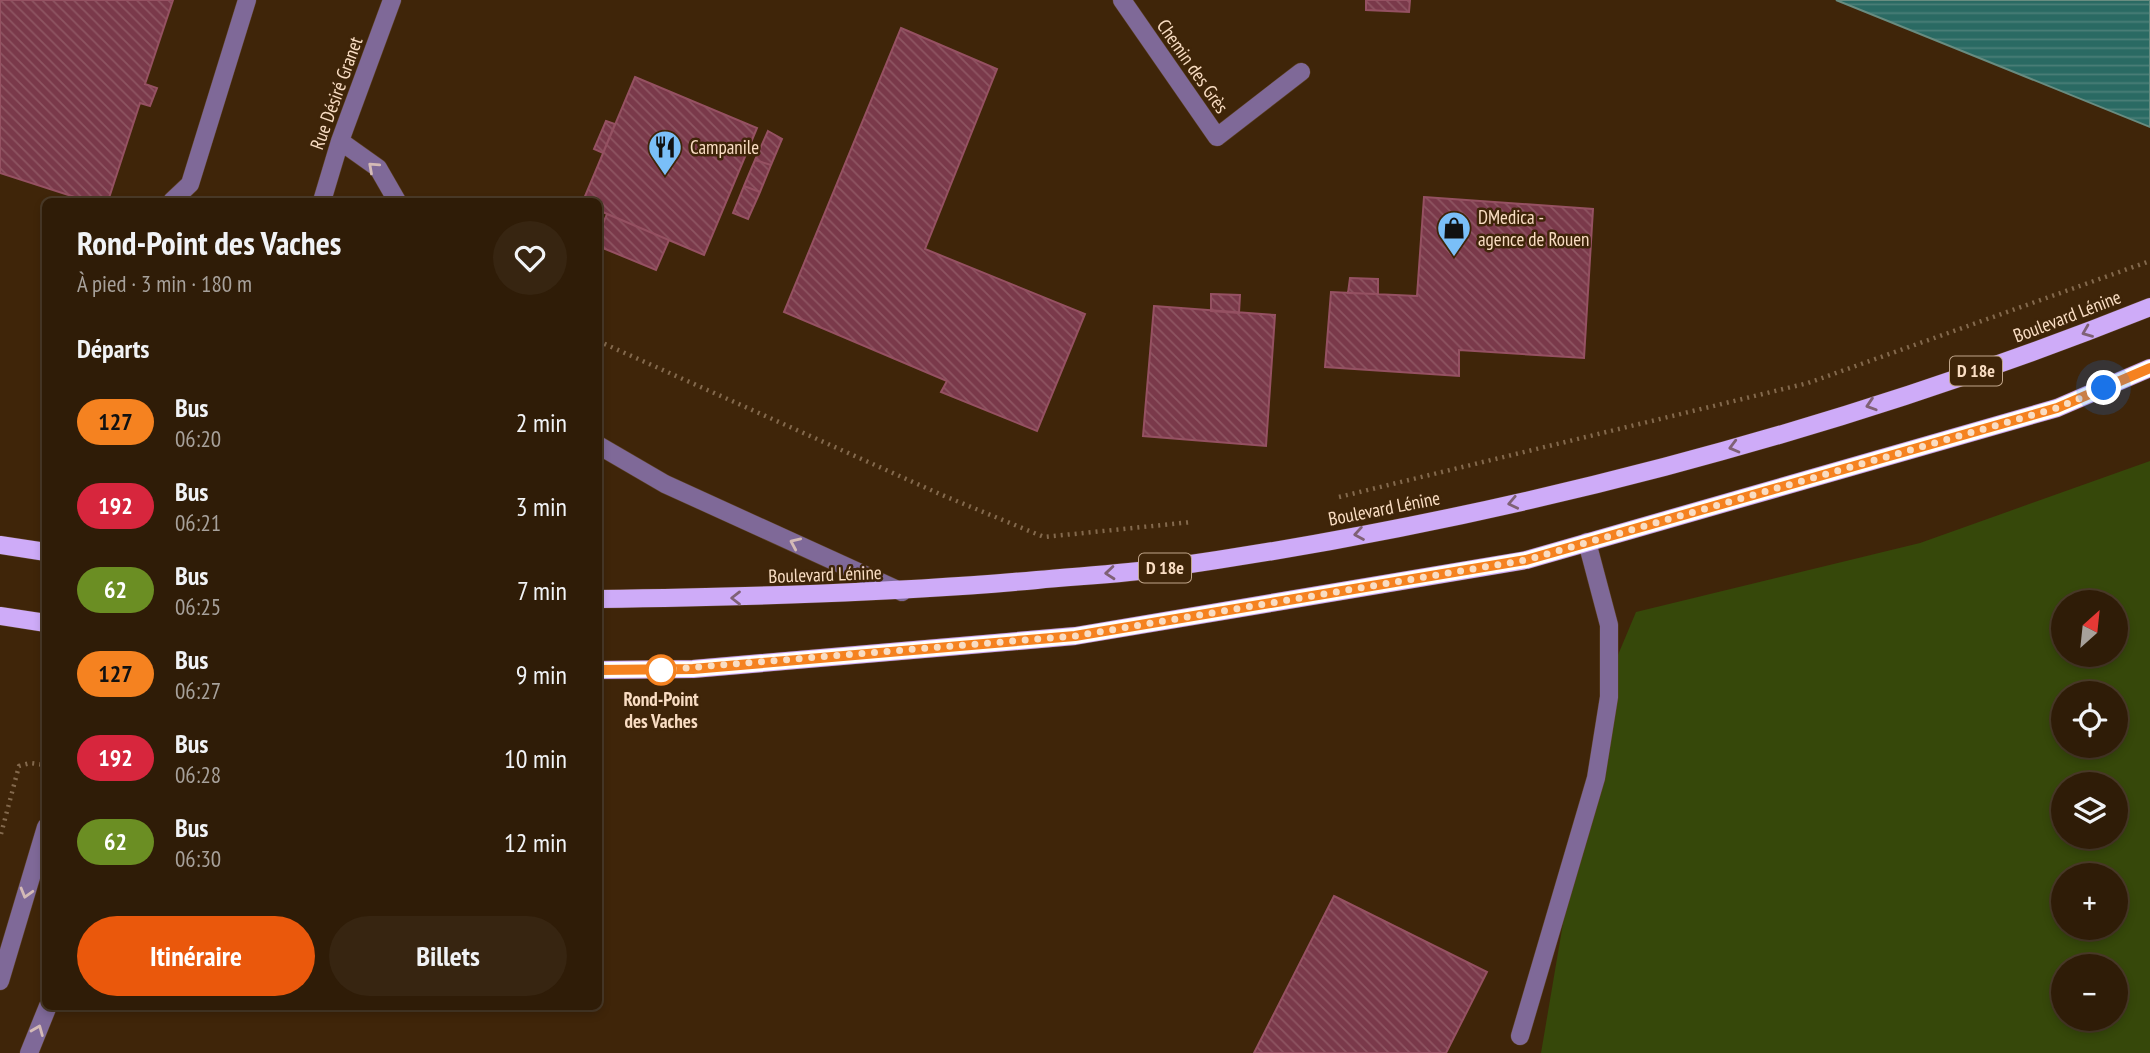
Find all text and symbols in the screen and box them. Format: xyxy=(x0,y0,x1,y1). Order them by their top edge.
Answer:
street label: Chemin des Grès xyxy=(1152,14,1234,118)
street label: Rue Désiré Granet xyxy=(304,33,368,153)
restaurant icon: Campanile xyxy=(646,128,684,177)
place label: Campanile xyxy=(690,135,759,159)
one-way arrow xyxy=(368,163,381,175)
place label: DMedica - agence de Rouen xyxy=(1478,205,1589,251)
shop icon: DMedica - agence de Rouen xyxy=(1435,209,1473,258)
text: Rond-Point des Vaches xyxy=(77,221,341,264)
button: heart xyxy=(493,221,567,295)
text: À pied · 3 min · 180 m xyxy=(77,269,252,298)
street label: Boulevard Lénine xyxy=(2010,284,2124,348)
one-way arrow xyxy=(2081,324,2093,338)
text: Départs xyxy=(77,332,149,365)
road number: D 18e xyxy=(1950,356,2002,386)
your location xyxy=(2086,370,2121,405)
text: Bus xyxy=(175,391,208,424)
one-way arrow xyxy=(1866,397,1878,411)
text: 127 xyxy=(98,406,133,437)
text: 2 min xyxy=(516,406,567,439)
text: 06:20 xyxy=(175,424,221,453)
one-way arrow xyxy=(1728,438,1740,453)
text: Bus xyxy=(175,475,208,508)
street label: Boulevard Lénine xyxy=(1326,485,1442,531)
text: 192 xyxy=(98,490,133,521)
text: 3 min xyxy=(516,490,567,523)
one-way arrow xyxy=(1507,495,1519,509)
text: 06:21 xyxy=(175,508,221,537)
one-way arrow xyxy=(1353,526,1365,541)
one-way arrow xyxy=(790,537,802,551)
road number: D 18e xyxy=(1139,554,1191,582)
text: Bus xyxy=(175,559,208,592)
street label: Boulevard Lénine xyxy=(768,560,882,588)
one-way arrow xyxy=(1104,565,1115,580)
text: 62 xyxy=(104,574,127,605)
text: 7 min xyxy=(517,574,567,607)
one-way arrow xyxy=(730,590,741,606)
north arrow xyxy=(2051,590,2128,667)
map controls xyxy=(2051,590,2128,1031)
text: 06:25 xyxy=(175,592,221,621)
text: Bus xyxy=(175,643,208,676)
marker: Rond-Point des Vaches xyxy=(646,655,676,685)
text: 127 xyxy=(98,658,133,689)
text: 9 min xyxy=(516,658,567,691)
text: 06:27 xyxy=(175,676,221,705)
button: locate xyxy=(2051,681,2128,758)
place label: Rond-Point des Vaches xyxy=(623,687,699,733)
text: Bus xyxy=(175,727,208,760)
text: 192 xyxy=(98,742,133,773)
text: 10 min xyxy=(504,742,567,775)
text: 06:28 xyxy=(175,760,221,789)
button: layers xyxy=(2051,772,2128,849)
text: Bus xyxy=(175,811,208,844)
text: 62 xyxy=(104,826,127,857)
text: 12 min xyxy=(504,826,567,859)
text: 06:30 xyxy=(175,844,221,873)
button: + xyxy=(2051,863,2128,940)
one-way arrow xyxy=(20,886,35,898)
button: Itinéraire xyxy=(77,916,315,996)
button: Billets xyxy=(329,916,567,996)
button: − xyxy=(2051,954,2128,1031)
one-way arrow xyxy=(30,1024,44,1037)

